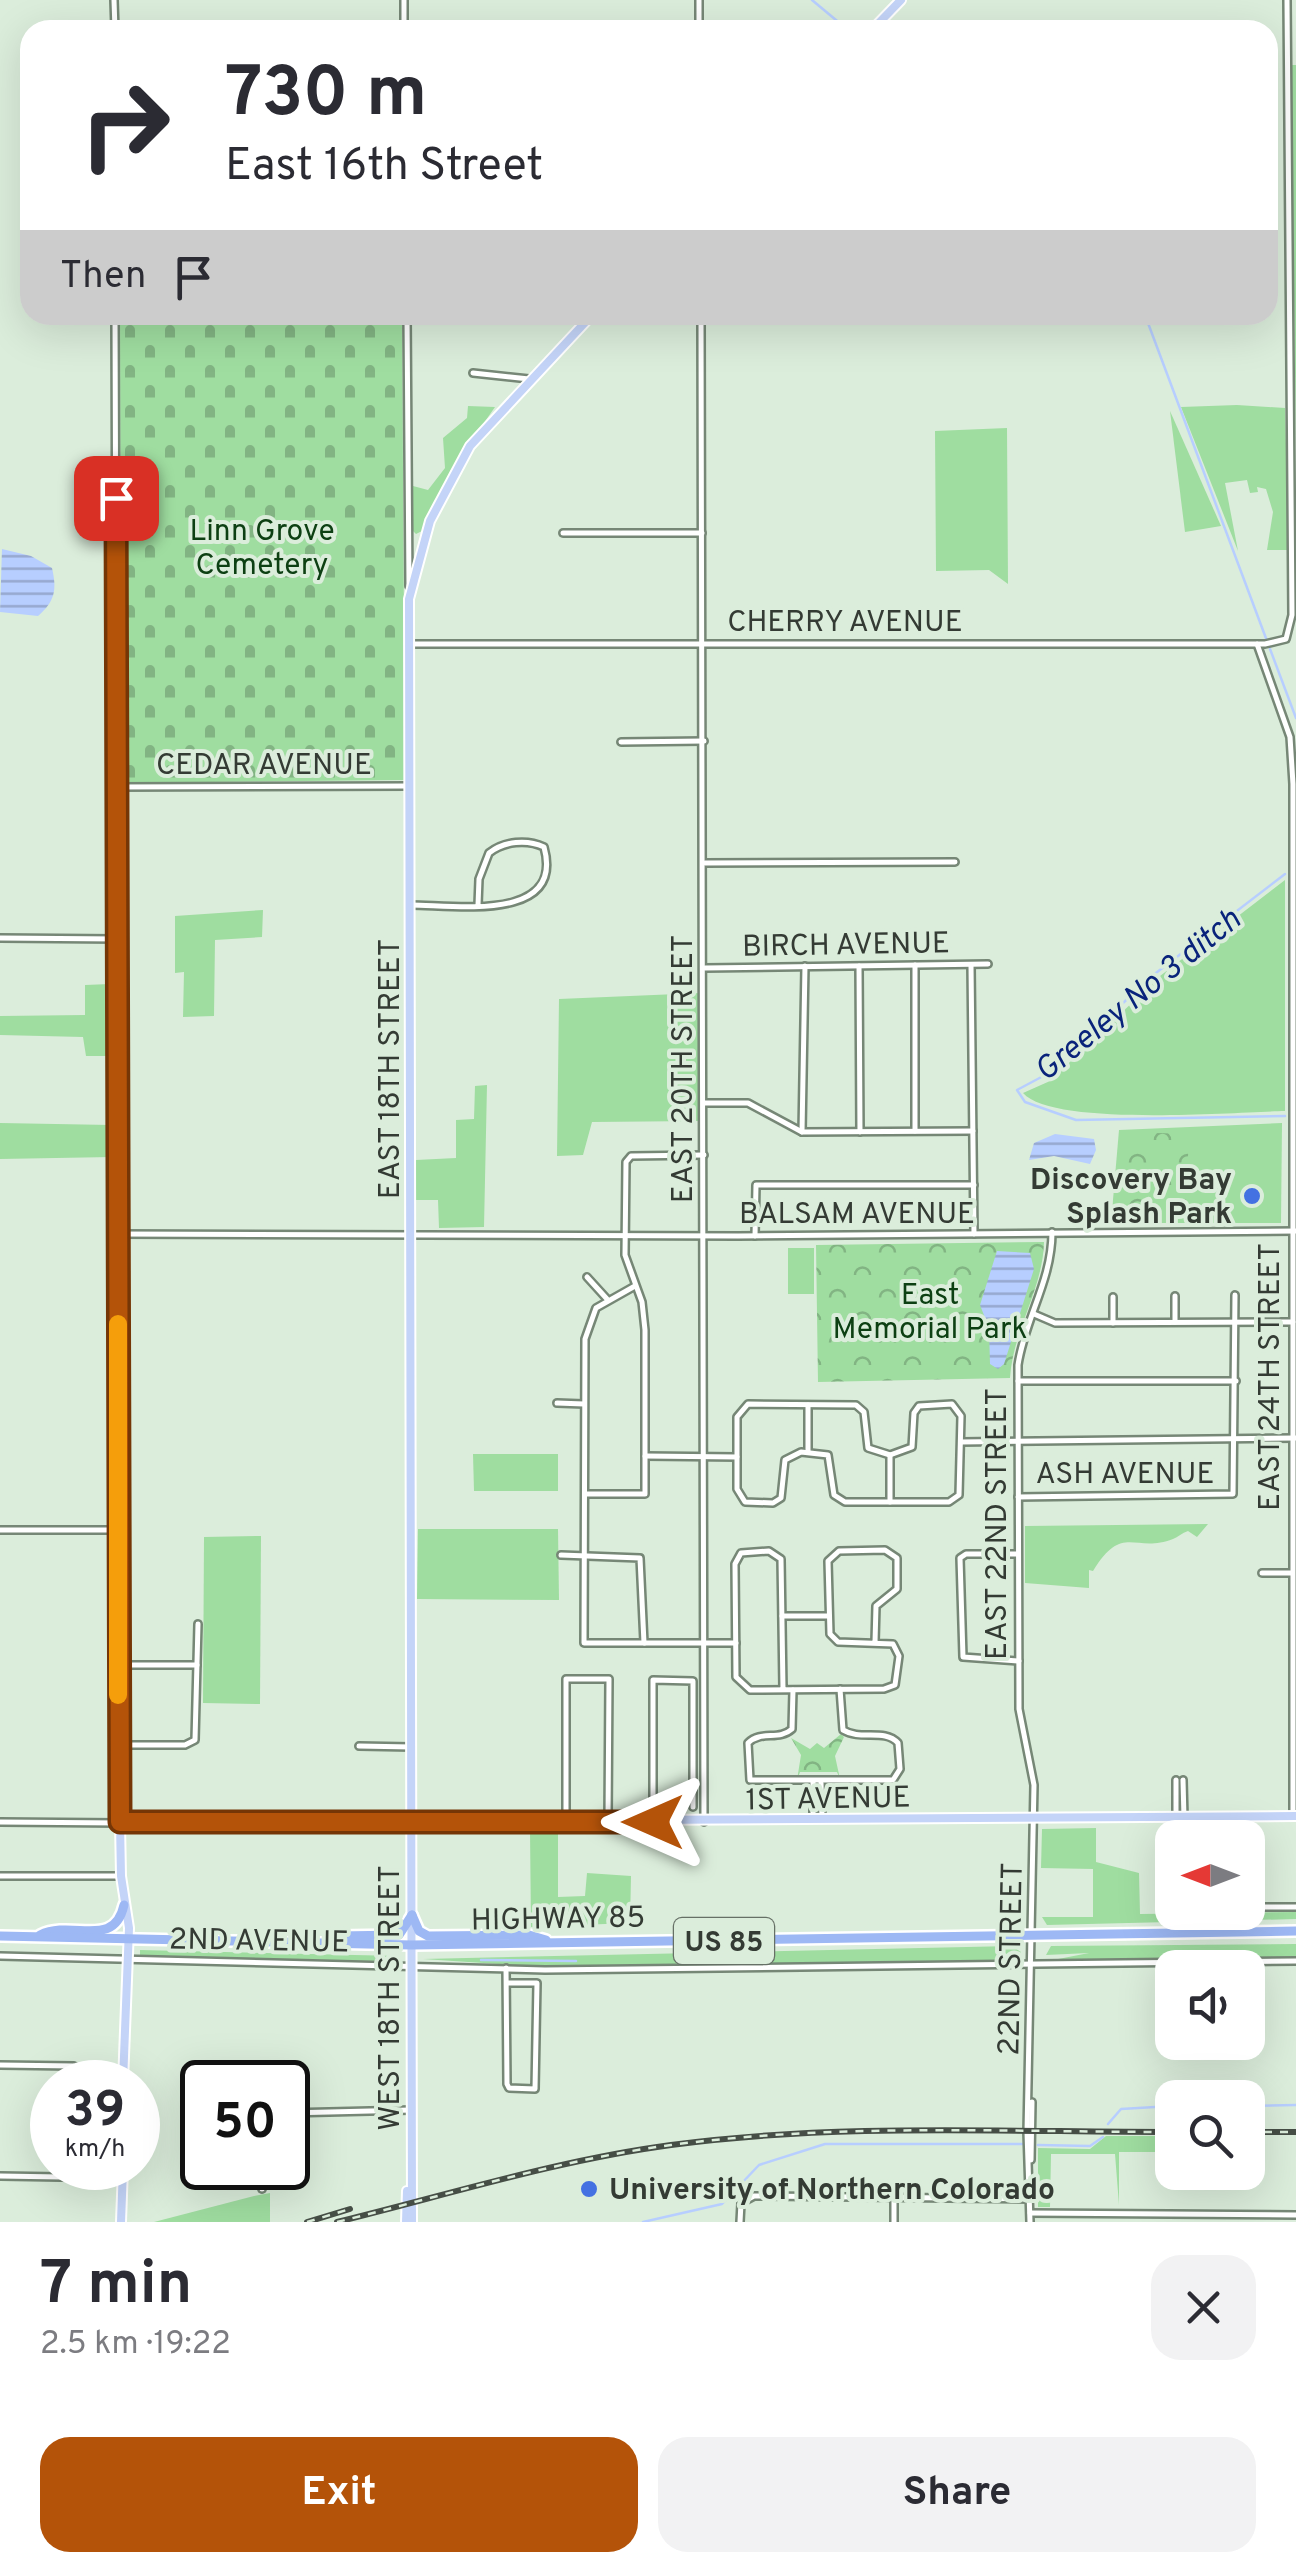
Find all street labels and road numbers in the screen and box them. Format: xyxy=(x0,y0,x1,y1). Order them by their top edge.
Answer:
street label: CHERRY AVENUE xyxy=(727,605,963,642)
street label: CEDAR AVENUE xyxy=(156,748,372,785)
street label: BIRCH AVENUE xyxy=(742,926,950,967)
street label: EAST 20TH STREET xyxy=(666,935,703,1203)
street label: EAST 18TH STREET xyxy=(373,939,410,1199)
street label: BALSAM AVENUE xyxy=(739,1197,975,1234)
street label: EAST 24TH STREET xyxy=(1253,1243,1290,1511)
street label: EAST 22ND STREET xyxy=(980,1388,1017,1660)
street label: ASH AVENUE xyxy=(1036,1457,1214,1494)
street label: 1ST AVENUE xyxy=(745,1781,911,1820)
street label: 22ND STREET xyxy=(992,1862,1033,2056)
street label: WEST 18TH STREET xyxy=(373,1865,410,2131)
street label: HIGHWAY 85 xyxy=(471,1900,645,1941)
road number: US 85 xyxy=(674,1918,774,1964)
street label: 2ND AVENUE xyxy=(169,1922,349,1963)

